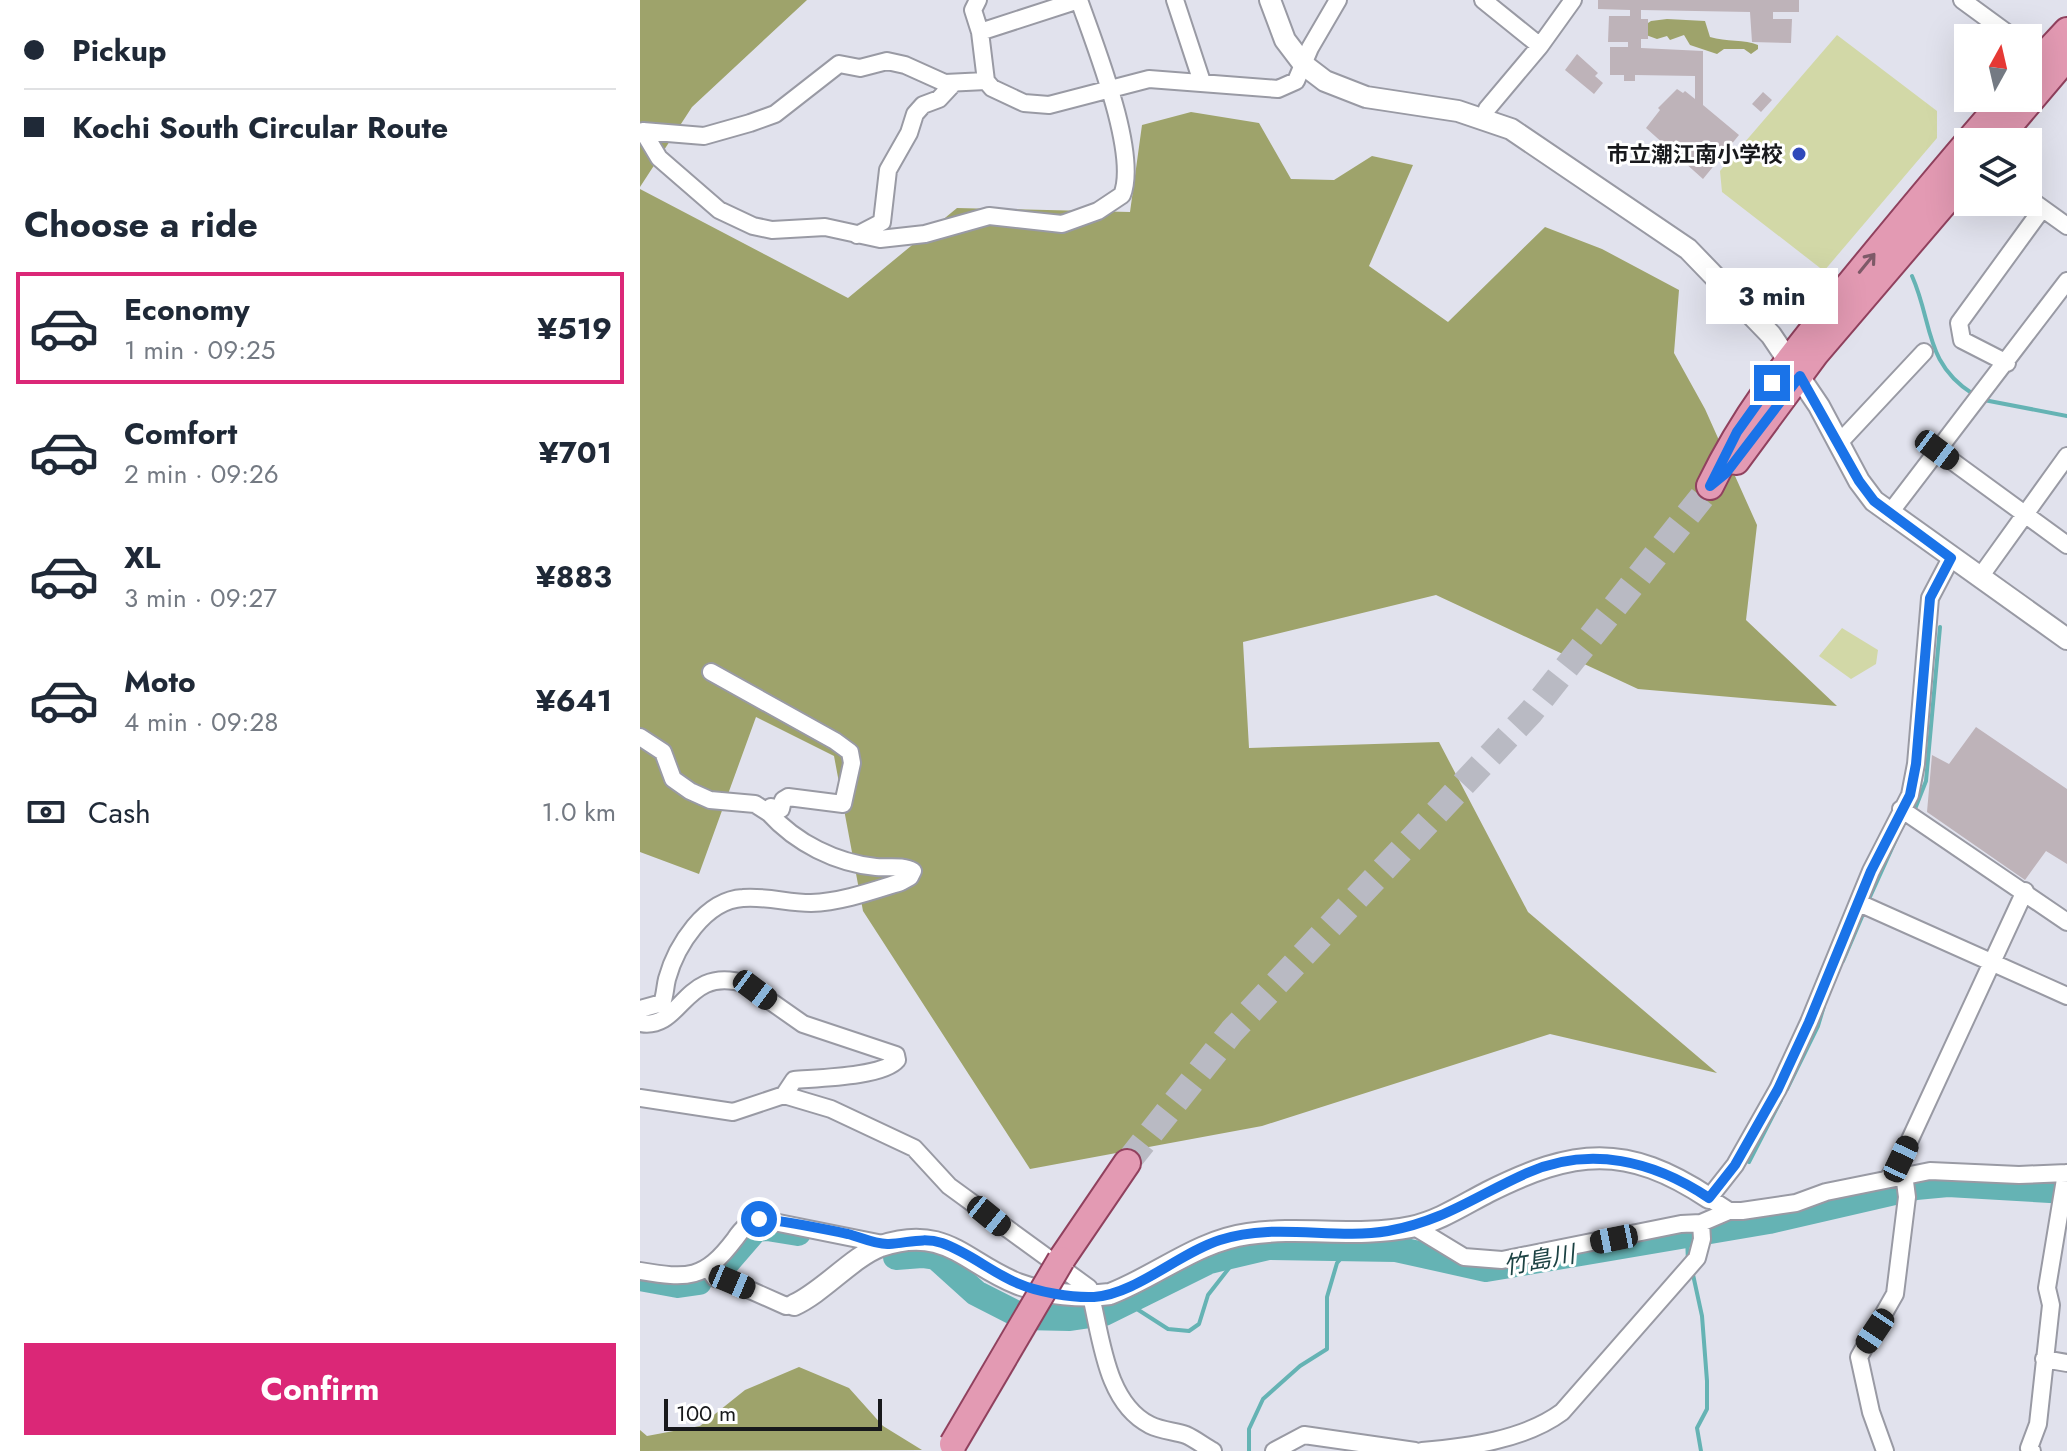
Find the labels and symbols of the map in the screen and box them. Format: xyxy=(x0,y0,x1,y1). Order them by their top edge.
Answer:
north arrow xyxy=(1954,24,2042,112)
place label: 市立潮江南小学校 xyxy=(1607,138,1783,170)
marker: 市立潮江南小学校 xyxy=(1790,145,1808,163)
one-way arrow xyxy=(1858,253,1876,274)
callout: 3 min xyxy=(1706,267,1838,323)
route end xyxy=(1754,365,1790,401)
car xyxy=(1911,426,1963,474)
car xyxy=(729,966,781,1014)
car xyxy=(1880,1132,1922,1186)
car xyxy=(963,1192,1015,1240)
route start xyxy=(741,1201,777,1237)
car xyxy=(1588,1223,1640,1255)
water label: 竹島川 xyxy=(1500,1236,1580,1283)
car xyxy=(705,1262,759,1302)
car xyxy=(1852,1304,1898,1358)
scale bar xyxy=(664,1395,882,1431)

